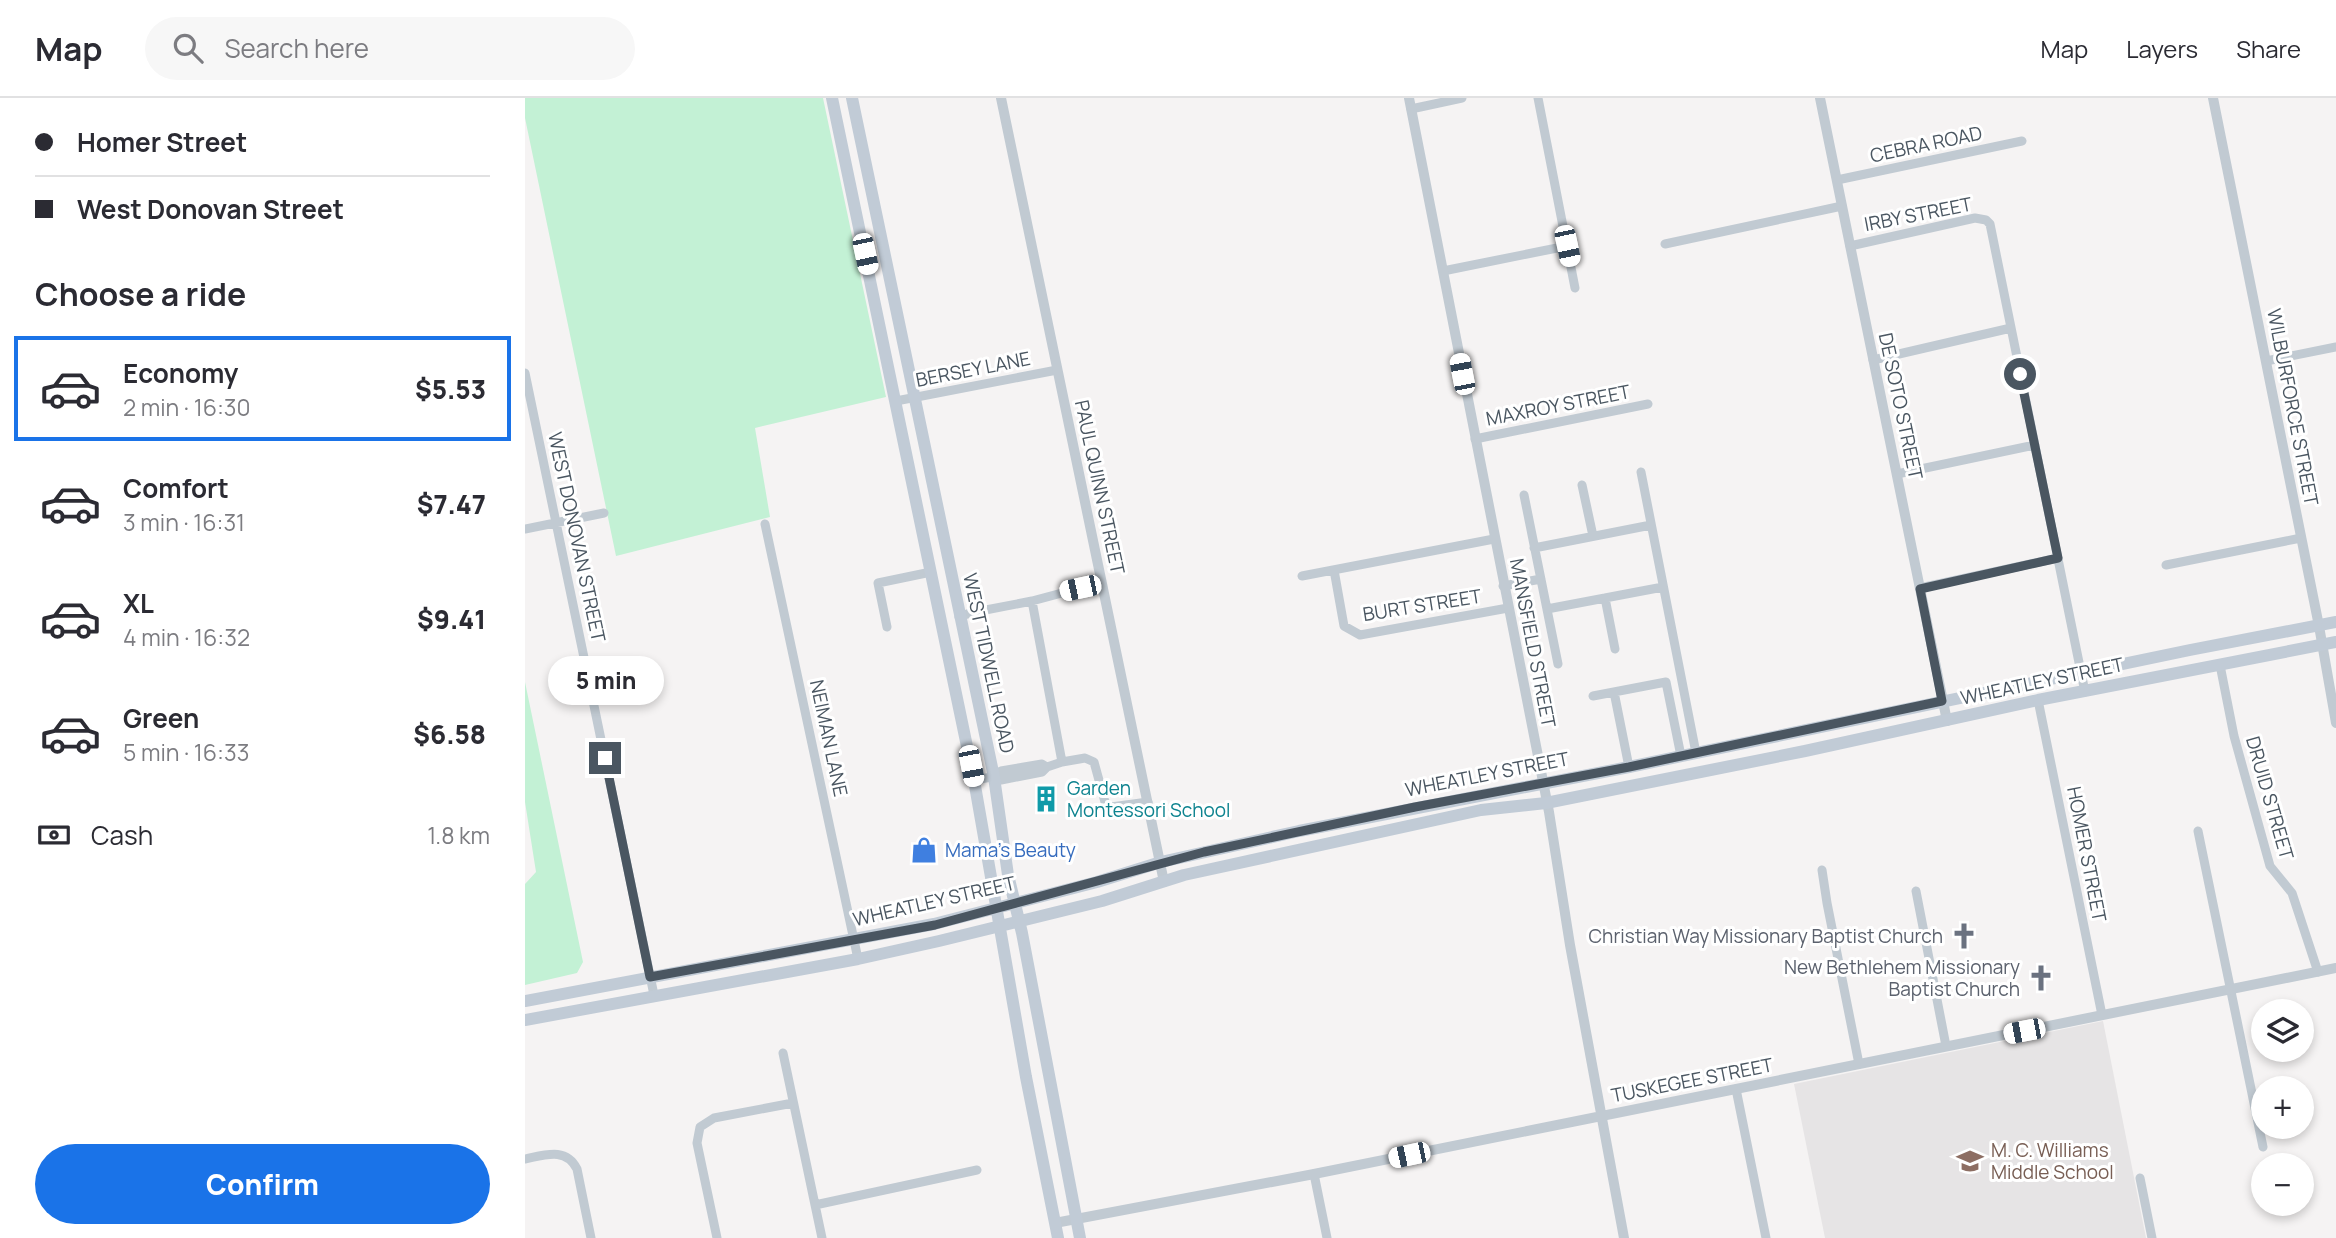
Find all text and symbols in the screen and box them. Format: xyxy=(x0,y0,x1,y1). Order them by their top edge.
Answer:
search box xyxy=(145,17,635,80)
text: Map xyxy=(35,26,103,71)
icon: search xyxy=(169,29,207,67)
text: Search here xyxy=(225,30,369,66)
text: Map xyxy=(2041,32,2088,65)
text: Layers xyxy=(2126,32,2198,65)
text: Share xyxy=(2236,32,2301,65)
street label: CEBRA ROAD xyxy=(1868,119,1984,169)
text: Homer Street xyxy=(77,124,247,160)
text: West Donovan Street xyxy=(77,191,344,227)
street label: IRBY STREET xyxy=(1862,191,1975,237)
car xyxy=(1553,223,1582,269)
car xyxy=(851,231,880,277)
text: Choose a ride xyxy=(35,272,246,316)
street label: WILBURFORCE STREET xyxy=(2261,306,2325,508)
street label: DE SOTO STREET xyxy=(1873,330,1929,482)
street label: BERSEY LANE xyxy=(913,345,1033,393)
car xyxy=(1448,351,1477,397)
text: Economy xyxy=(123,355,238,391)
icon: car xyxy=(39,357,102,420)
route start xyxy=(2004,358,2036,390)
text: $5.53 xyxy=(415,371,486,407)
street label: MAXROY STREET xyxy=(1484,378,1633,432)
text: 2 min · 16:30 xyxy=(123,391,251,423)
street label: PAUL QUINN STREET xyxy=(1069,398,1131,577)
street label: WEST DONOVAN STREET xyxy=(542,430,612,645)
text: Comfort xyxy=(123,470,229,506)
icon: car xyxy=(39,472,102,535)
text: $7.47 xyxy=(417,486,486,522)
text: 3 min · 16:31 xyxy=(123,506,245,538)
street label: MANSFIELD STREET xyxy=(1504,556,1562,730)
street label: WEST TIDWELL ROAD xyxy=(957,571,1021,755)
car xyxy=(1058,573,1103,603)
street label: BURT STREET xyxy=(1361,583,1484,627)
text: XL xyxy=(123,585,154,621)
icon: car xyxy=(39,587,102,650)
text: $9.41 xyxy=(417,601,486,637)
text: 4 min · 16:32 xyxy=(123,621,250,653)
street label: WHEATLEY STREET xyxy=(1958,651,2127,711)
callout: 5 min xyxy=(547,656,663,706)
text: 5 min xyxy=(576,664,636,696)
street label: NEIMAN LANE xyxy=(804,677,854,799)
text: Green xyxy=(123,700,199,736)
icon: car xyxy=(39,702,102,765)
text: $6.58 xyxy=(413,716,486,752)
street label: DRUID STREET xyxy=(2240,733,2300,863)
text: 5 min · 16:33 xyxy=(123,736,249,768)
route end xyxy=(589,742,621,774)
car xyxy=(957,743,986,789)
street label: WHEATLEY STREET xyxy=(1403,745,1572,803)
place label: Garden Montessori School xyxy=(1067,775,1231,823)
building icon: Garden Montessori School xyxy=(1031,784,1061,814)
street label: HOMER STREET xyxy=(2061,784,2113,925)
icon: cash xyxy=(35,816,73,854)
text: Cash xyxy=(91,817,153,853)
text: 1.8 km xyxy=(427,819,490,851)
shop icon: Mama's Beauty xyxy=(909,835,939,865)
place label: Mama's Beauty xyxy=(945,837,1076,863)
street label: WHEATLEY STREET xyxy=(850,870,1018,932)
church icon: Christian Way Missionary Baptist Church xyxy=(1949,921,1979,951)
place label: Christian Way Missionary Baptist Church xyxy=(1589,923,1943,949)
place label: New Bethlehem Missionary Baptist Church xyxy=(1784,954,2020,1002)
church icon: New Bethlehem Missionary Baptist Church xyxy=(2026,963,2056,993)
map controls xyxy=(2251,999,2314,1216)
button: layers xyxy=(2251,999,2314,1062)
car xyxy=(2002,1017,2047,1045)
street label: TUSKEGEE STREET xyxy=(1609,1051,1776,1108)
button: + xyxy=(2251,1076,2314,1139)
place label: M. C. Williams Middle School xyxy=(1991,1137,2114,1185)
car xyxy=(1387,1140,1432,1170)
button: Confirm xyxy=(35,1144,490,1224)
school or university icon: M. C. Williams Middle School xyxy=(1955,1146,1985,1176)
button: − xyxy=(2251,1153,2314,1216)

